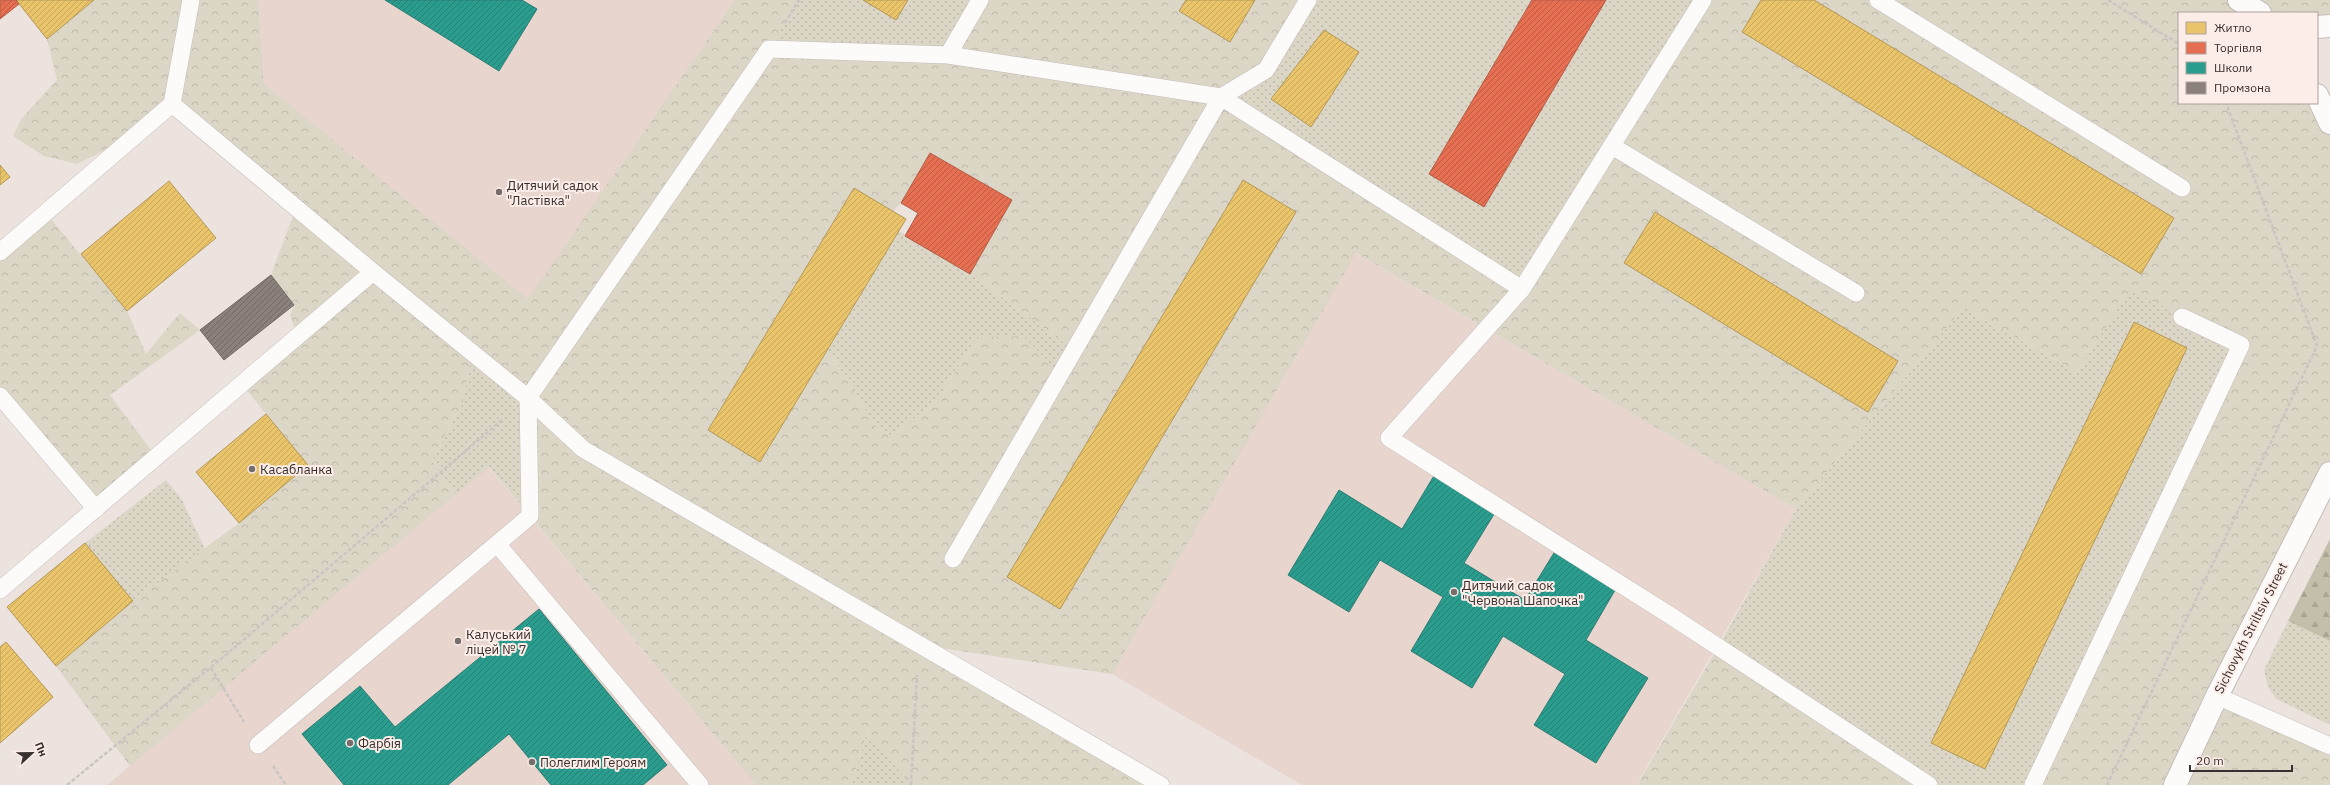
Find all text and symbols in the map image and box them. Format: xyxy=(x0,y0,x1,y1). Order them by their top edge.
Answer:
legend xyxy=(2178,12,2318,104)
text: Житло xyxy=(2214,20,2252,35)
text: Торгівля xyxy=(2214,40,2262,55)
text: Школи xyxy=(2214,60,2252,75)
text: Промзона xyxy=(2214,80,2271,95)
place label: Дитячий садок "Ластівка" xyxy=(507,177,598,209)
marker: Дитячий садок "Ластівка" xyxy=(494,187,504,197)
place label: Касабланка xyxy=(260,461,332,478)
marker: Касабланка xyxy=(247,464,257,474)
street label: Sichovykh Striltsiv Street xyxy=(2211,560,2291,696)
place label: Дитячий садок "Червона Шапочка" xyxy=(1462,577,1583,609)
marker: Дитячий садок "Червона Шапочка" xyxy=(1449,587,1459,597)
place label: Калуський ліцей № 7 xyxy=(466,626,531,658)
marker: Калуський ліцей № 7 xyxy=(453,636,463,646)
north arrow xyxy=(12,733,52,773)
place label: Фарбія xyxy=(358,735,401,752)
marker: Фарбія xyxy=(345,738,355,748)
text: Пн xyxy=(32,740,50,759)
scale bar xyxy=(2190,747,2292,773)
text: 20 m xyxy=(2196,753,2224,768)
place label: Полеглим Героям xyxy=(540,754,646,771)
marker: Полеглим Героям xyxy=(527,757,537,767)

